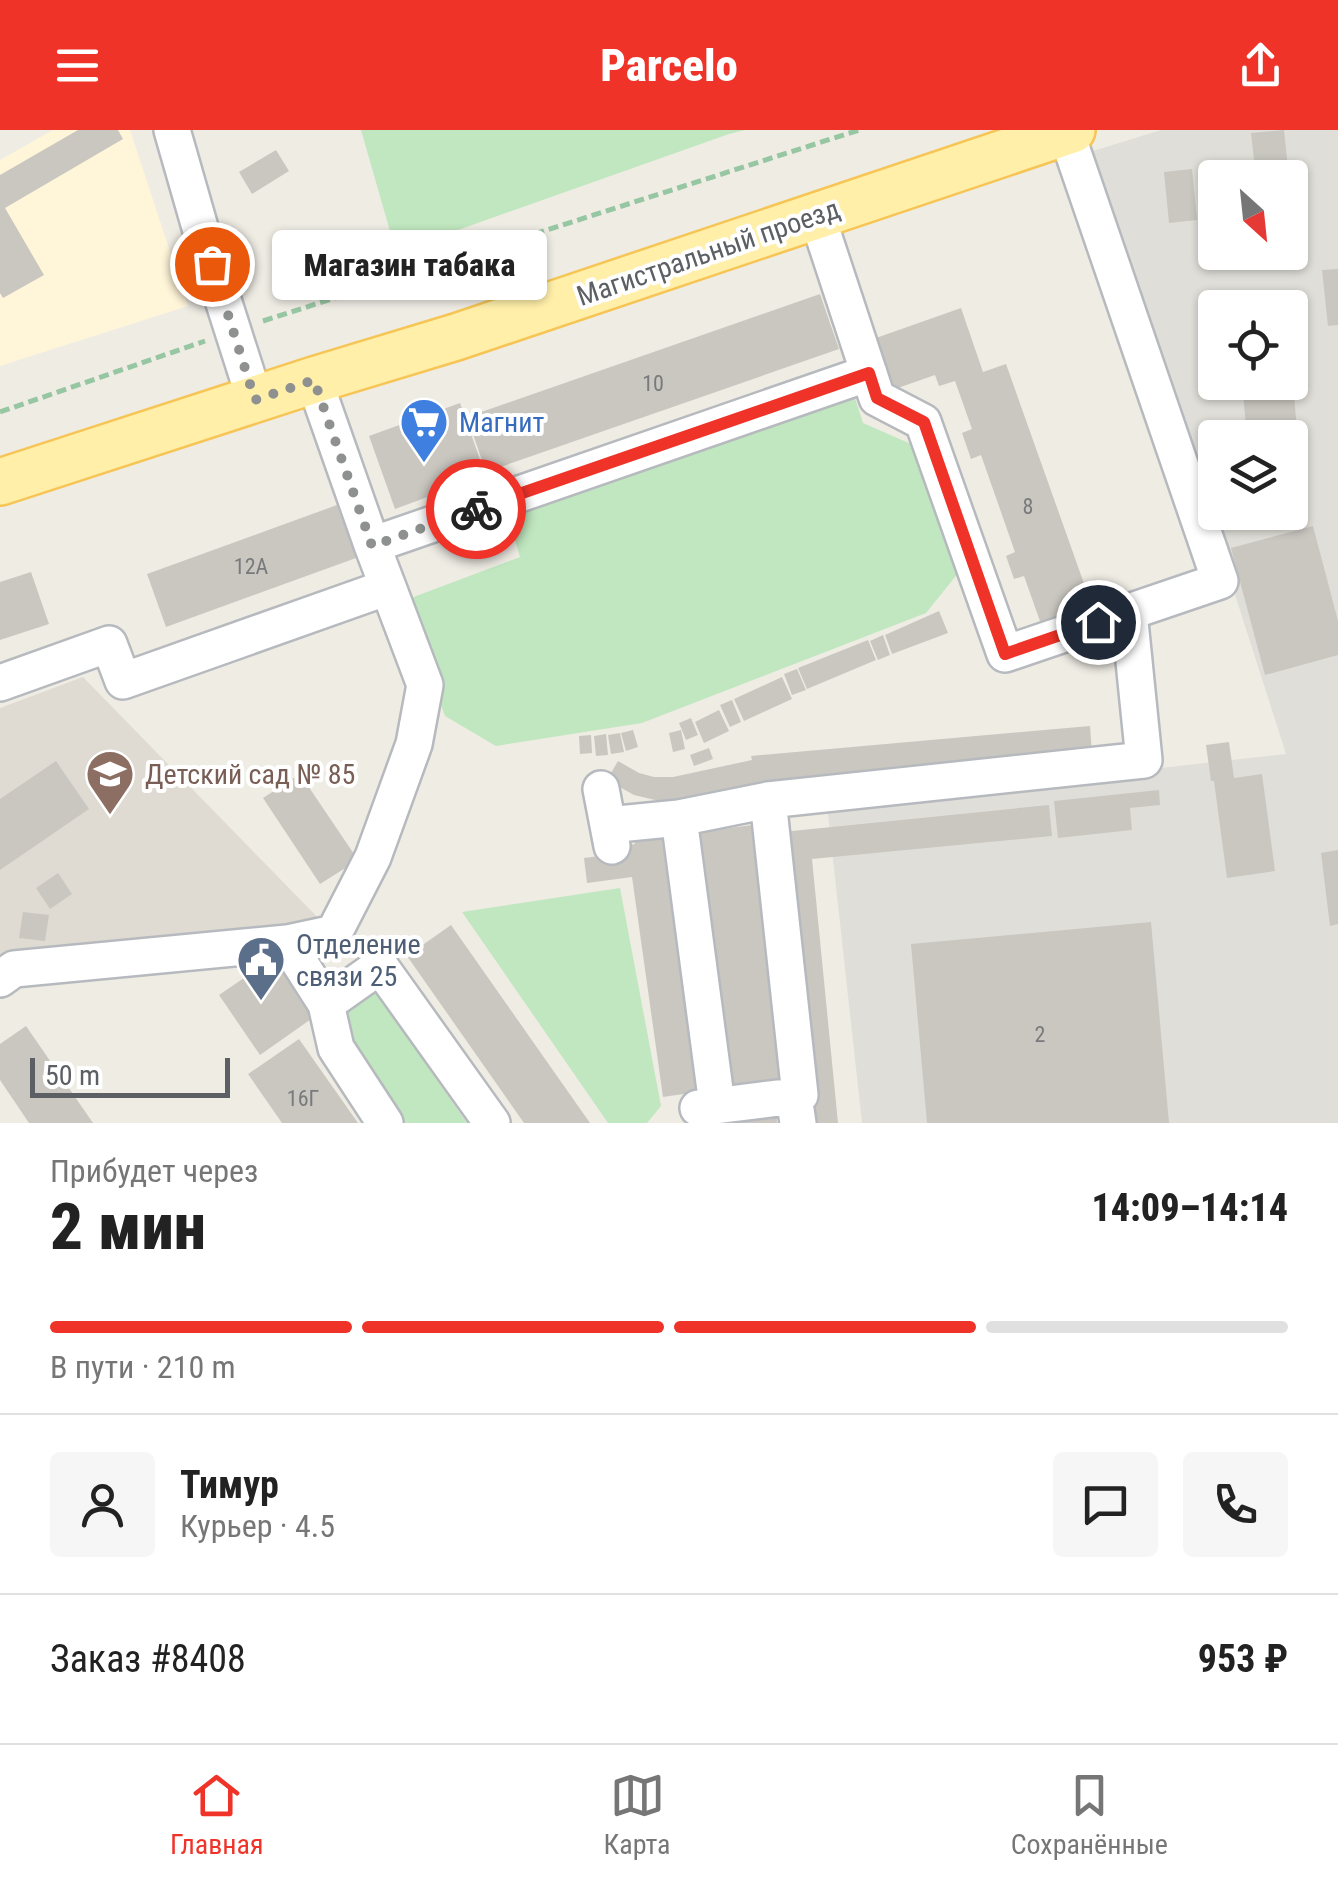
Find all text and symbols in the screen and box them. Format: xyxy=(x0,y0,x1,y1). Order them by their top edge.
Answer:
icon: menu xyxy=(50,38,105,93)
icon: share xyxy=(1233,38,1288,93)
text: Parcelo xyxy=(600,39,738,92)
north arrow xyxy=(1198,160,1308,270)
map controls xyxy=(1198,160,1308,530)
street label: Магистральный проезд xyxy=(572,192,844,313)
pin xyxy=(170,222,255,307)
callout: Магазин табака xyxy=(272,229,547,299)
icon: bag xyxy=(185,237,240,292)
text: Магазин табака xyxy=(304,246,515,284)
button: locate xyxy=(1198,290,1308,400)
house number: 10 xyxy=(642,371,664,396)
supermarket icon: Магнит xyxy=(398,396,450,464)
place label: Магнит xyxy=(459,406,544,439)
button: layers xyxy=(1198,420,1308,530)
courier xyxy=(426,459,526,559)
icon: bike xyxy=(449,482,504,537)
house number: 8 xyxy=(1023,494,1033,519)
house number: 12А xyxy=(234,554,269,579)
pin xyxy=(1056,580,1141,665)
icon: home xyxy=(1071,595,1126,650)
school or university icon: Детский сад № 85 xyxy=(84,748,136,816)
place label: Детский сад № 85 xyxy=(145,758,355,791)
place label: Отделение связи 25 xyxy=(296,928,421,993)
public building icon: Отделение связи 25 xyxy=(235,934,287,1002)
house number: 2 xyxy=(1035,1022,1045,1047)
scale bar xyxy=(30,1053,230,1098)
text: 50 m xyxy=(45,1059,100,1092)
house number: 16Г xyxy=(287,1086,319,1111)
text: Прибудет через xyxy=(50,1152,258,1190)
text: 14:09–14:14 xyxy=(1091,1186,1288,1230)
text: 2 мин xyxy=(50,1189,206,1265)
text: В пути · 210 m xyxy=(50,1348,236,1386)
button: person xyxy=(50,1452,155,1557)
button: chat xyxy=(1053,1452,1158,1557)
button: phone xyxy=(1183,1452,1288,1557)
text: Тимур xyxy=(180,1463,279,1507)
text: Курьер · 4.5 xyxy=(180,1507,335,1545)
text: Заказ #8408 xyxy=(50,1637,246,1681)
text: 953 ₽ xyxy=(1198,1637,1288,1681)
tab: Главная xyxy=(170,1768,263,1861)
tab: Карта xyxy=(604,1768,671,1861)
tab: Сохранённые xyxy=(1011,1768,1168,1861)

